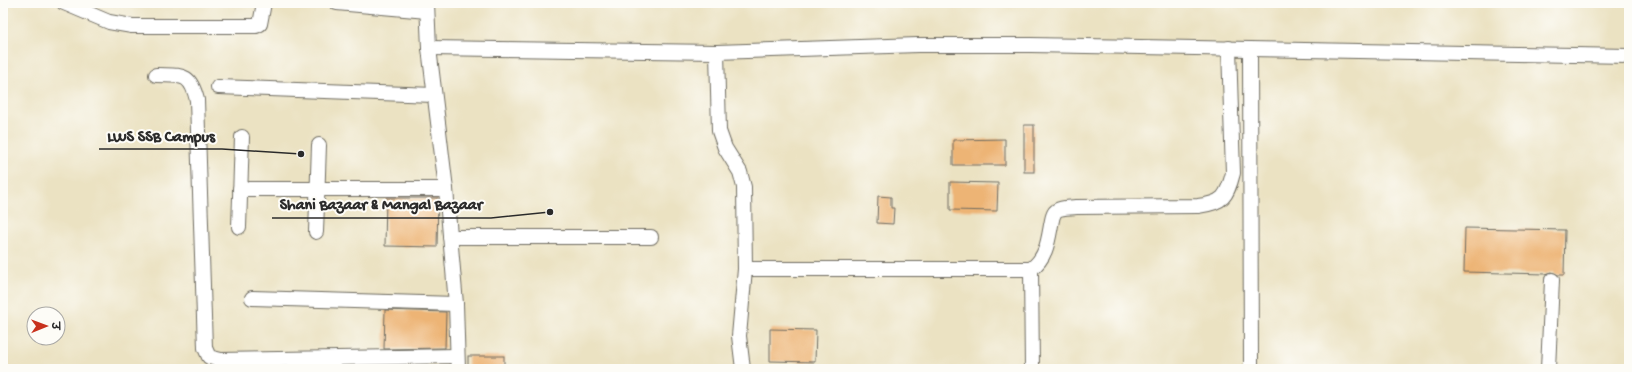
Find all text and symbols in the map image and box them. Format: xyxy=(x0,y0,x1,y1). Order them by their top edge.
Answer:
callout: LWS SSB Campus xyxy=(99,121,222,149)
text: LWS SSB Campus xyxy=(107,129,216,148)
callout: Shani Bazaar & Mangal Bazaar xyxy=(272,190,491,218)
text: Shani Bazaar & Mangal Bazaar xyxy=(280,197,485,216)
north arrow xyxy=(26,306,66,346)
text: उ xyxy=(48,321,61,331)

